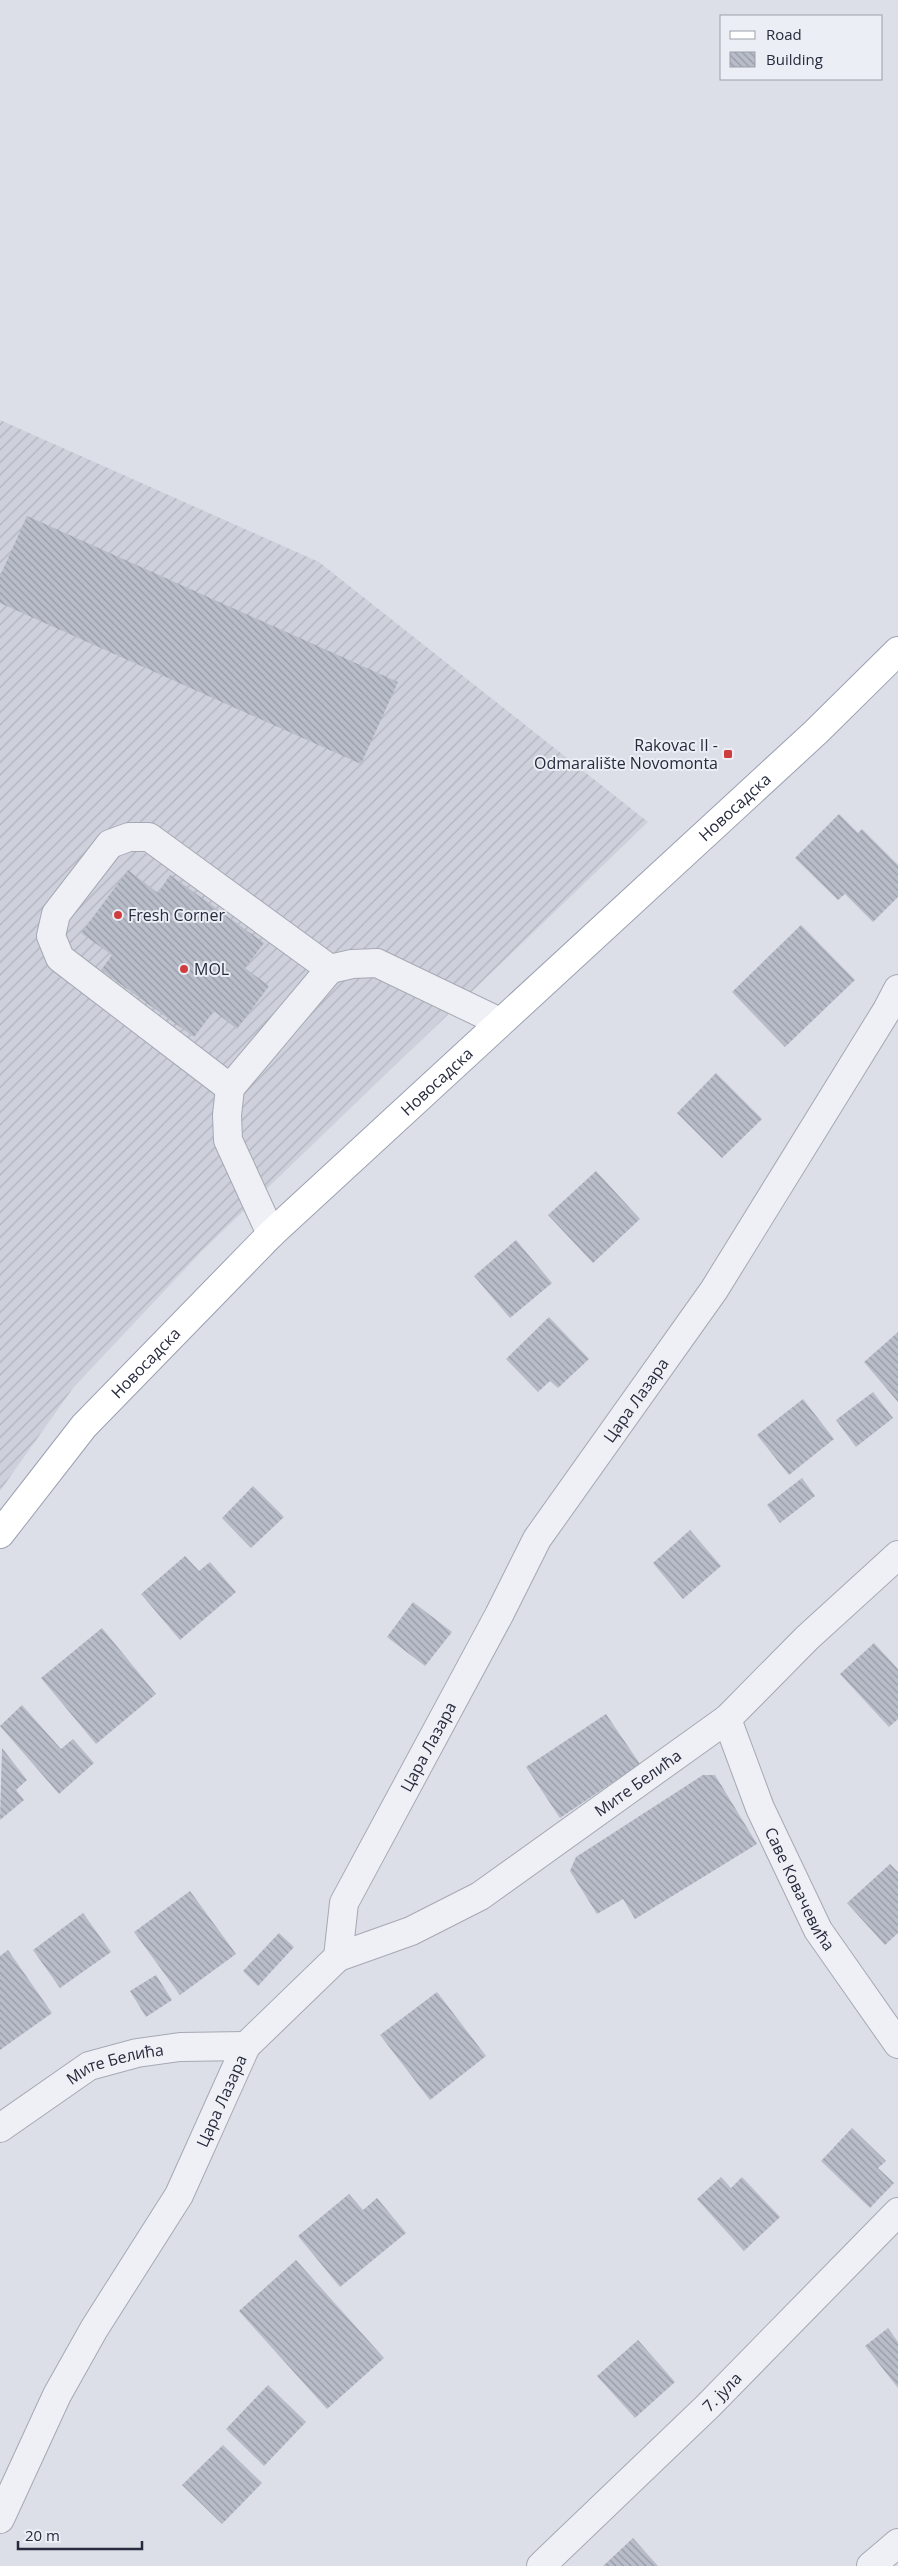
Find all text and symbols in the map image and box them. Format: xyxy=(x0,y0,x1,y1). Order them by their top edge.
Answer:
legend xyxy=(720,15,883,80)
text: Road xyxy=(766,24,802,44)
text: Building xyxy=(766,49,823,69)
place label: Rakovac II - Odmaralište Novomonta xyxy=(534,734,718,774)
marker: Rakovac II - Odmaralište Novomonta xyxy=(722,748,734,760)
street label: Новосадска xyxy=(694,768,775,846)
place label: Fresh Corner xyxy=(128,904,225,926)
marker: Fresh Corner xyxy=(112,909,124,921)
place label: MOL xyxy=(194,958,229,980)
marker: MOL xyxy=(178,963,190,975)
street label: Новосадска xyxy=(396,1043,477,1120)
street label: Новосадска xyxy=(106,1323,185,1403)
street label: Цара Лазара xyxy=(598,1353,673,1447)
street label: Цара Лазара xyxy=(395,1698,461,1796)
street label: Мите Белића xyxy=(590,1744,686,1822)
street label: Саве Ковачевића xyxy=(760,1823,840,1955)
street label: Мите Белића xyxy=(62,2038,165,2090)
street label: Цара Лазара xyxy=(191,2051,252,2151)
street label: 7. јула xyxy=(697,2367,746,2417)
scale bar xyxy=(18,2518,141,2550)
text: 20 m xyxy=(25,2525,60,2545)

